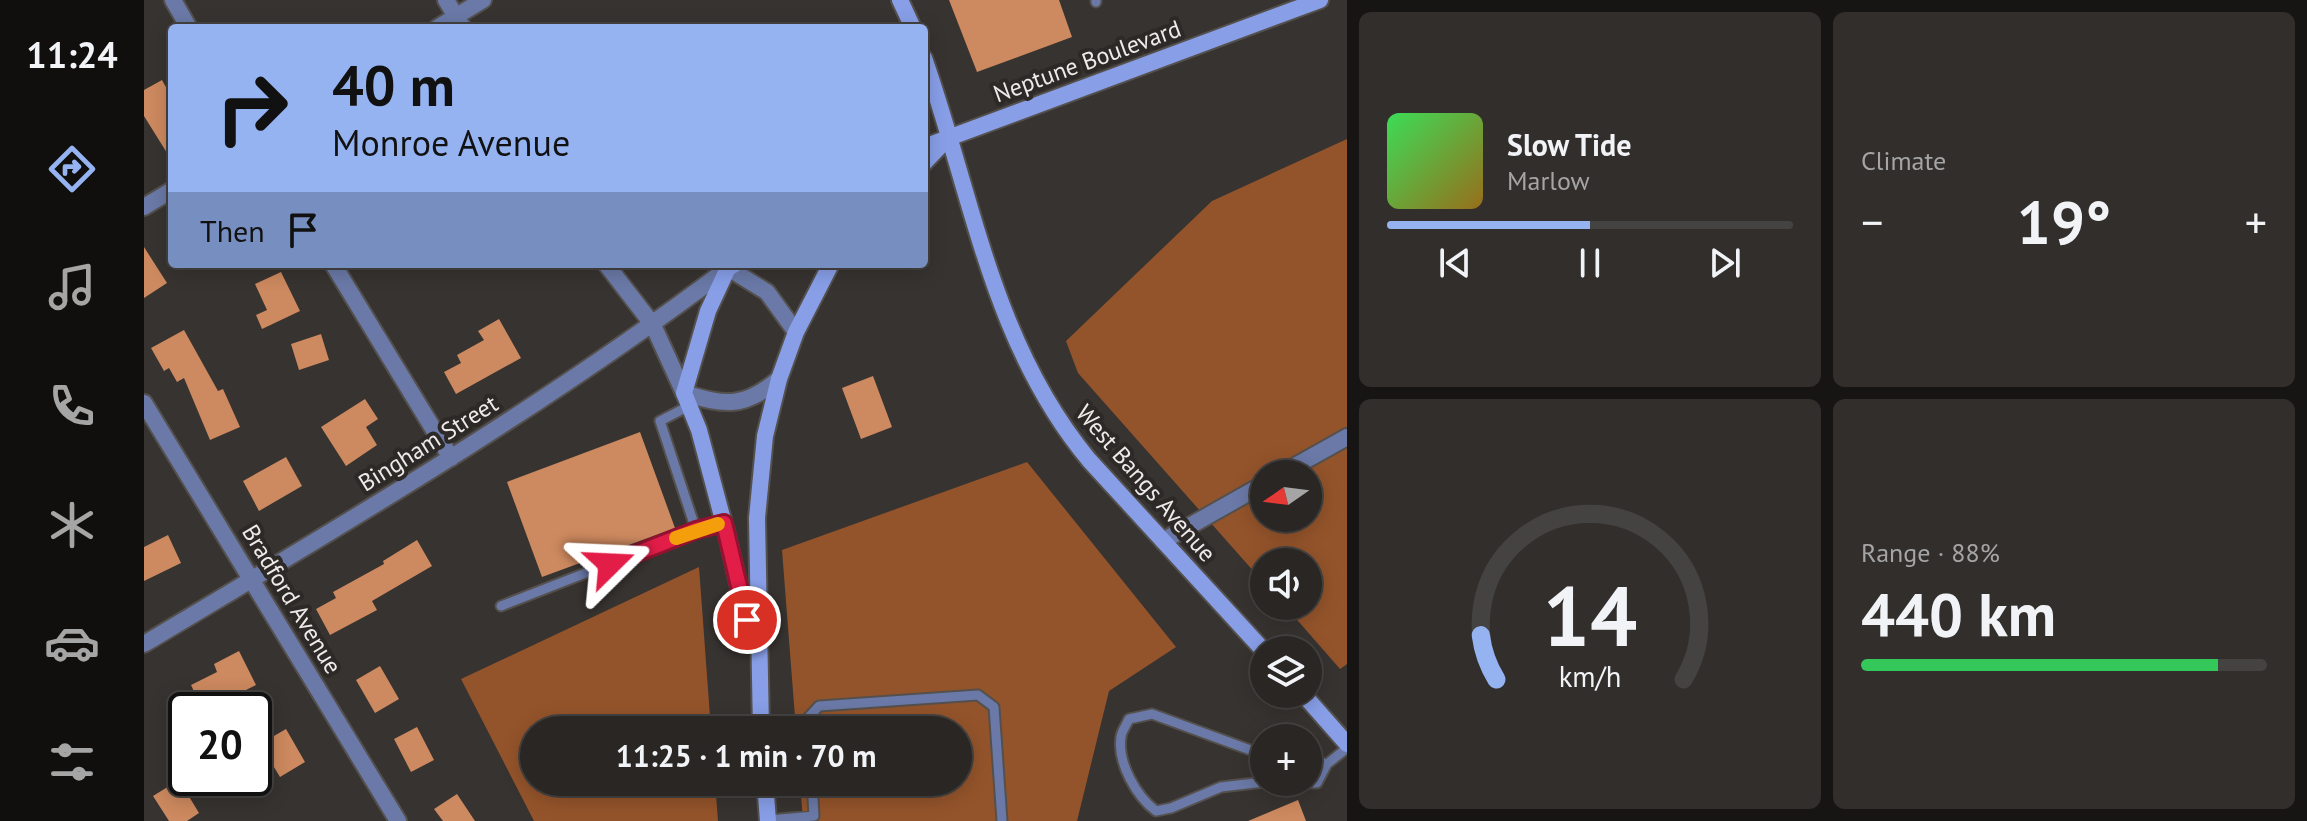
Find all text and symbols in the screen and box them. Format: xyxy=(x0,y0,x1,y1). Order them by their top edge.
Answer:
street label: Neptune Boulevard xyxy=(989,13,1185,109)
text: 11:24 xyxy=(26,31,118,78)
text: 40 m xyxy=(332,49,455,121)
icon: right xyxy=(200,56,304,160)
text: Monroe Avenue xyxy=(332,119,570,166)
text: Slow Tide xyxy=(1507,125,1632,164)
icon: directions xyxy=(44,141,100,197)
text: Climate xyxy=(1861,144,1946,177)
text: Marlow xyxy=(1507,164,1590,197)
text: 19° xyxy=(2017,183,2111,261)
text: − xyxy=(1861,193,1883,250)
text: + xyxy=(2245,193,2267,250)
icon: arrive xyxy=(281,208,325,252)
text: Then xyxy=(200,211,265,250)
icon: previous xyxy=(1433,241,1477,285)
icon: pause xyxy=(1568,241,1612,285)
icon: next xyxy=(1703,241,1747,285)
icon: music xyxy=(44,259,100,315)
icon: phone xyxy=(44,378,100,434)
street label: Bingham Street xyxy=(352,388,504,498)
street label: West Bangs Avenue xyxy=(1069,398,1223,568)
north arrow xyxy=(1250,460,1322,532)
map controls xyxy=(1250,460,1322,796)
icon: climate xyxy=(44,497,100,553)
street label: Bradford Avenue xyxy=(235,519,349,679)
position arrow xyxy=(568,522,652,606)
text: Range · 88% xyxy=(1861,536,2000,569)
button: sound xyxy=(1250,548,1322,620)
text: 14 xyxy=(1543,560,1637,668)
text: 440 km xyxy=(1861,575,2056,653)
pin xyxy=(713,586,781,654)
icon: arrive xyxy=(725,598,769,642)
icon: car xyxy=(44,615,100,671)
button: layers xyxy=(1250,636,1322,708)
text: km/h xyxy=(1559,658,1621,695)
speed limit sign: 20 xyxy=(168,692,272,796)
button: + xyxy=(1250,724,1322,796)
icon: filters xyxy=(44,734,100,790)
text: 11:25 · 1 min · 70 m xyxy=(616,736,876,775)

